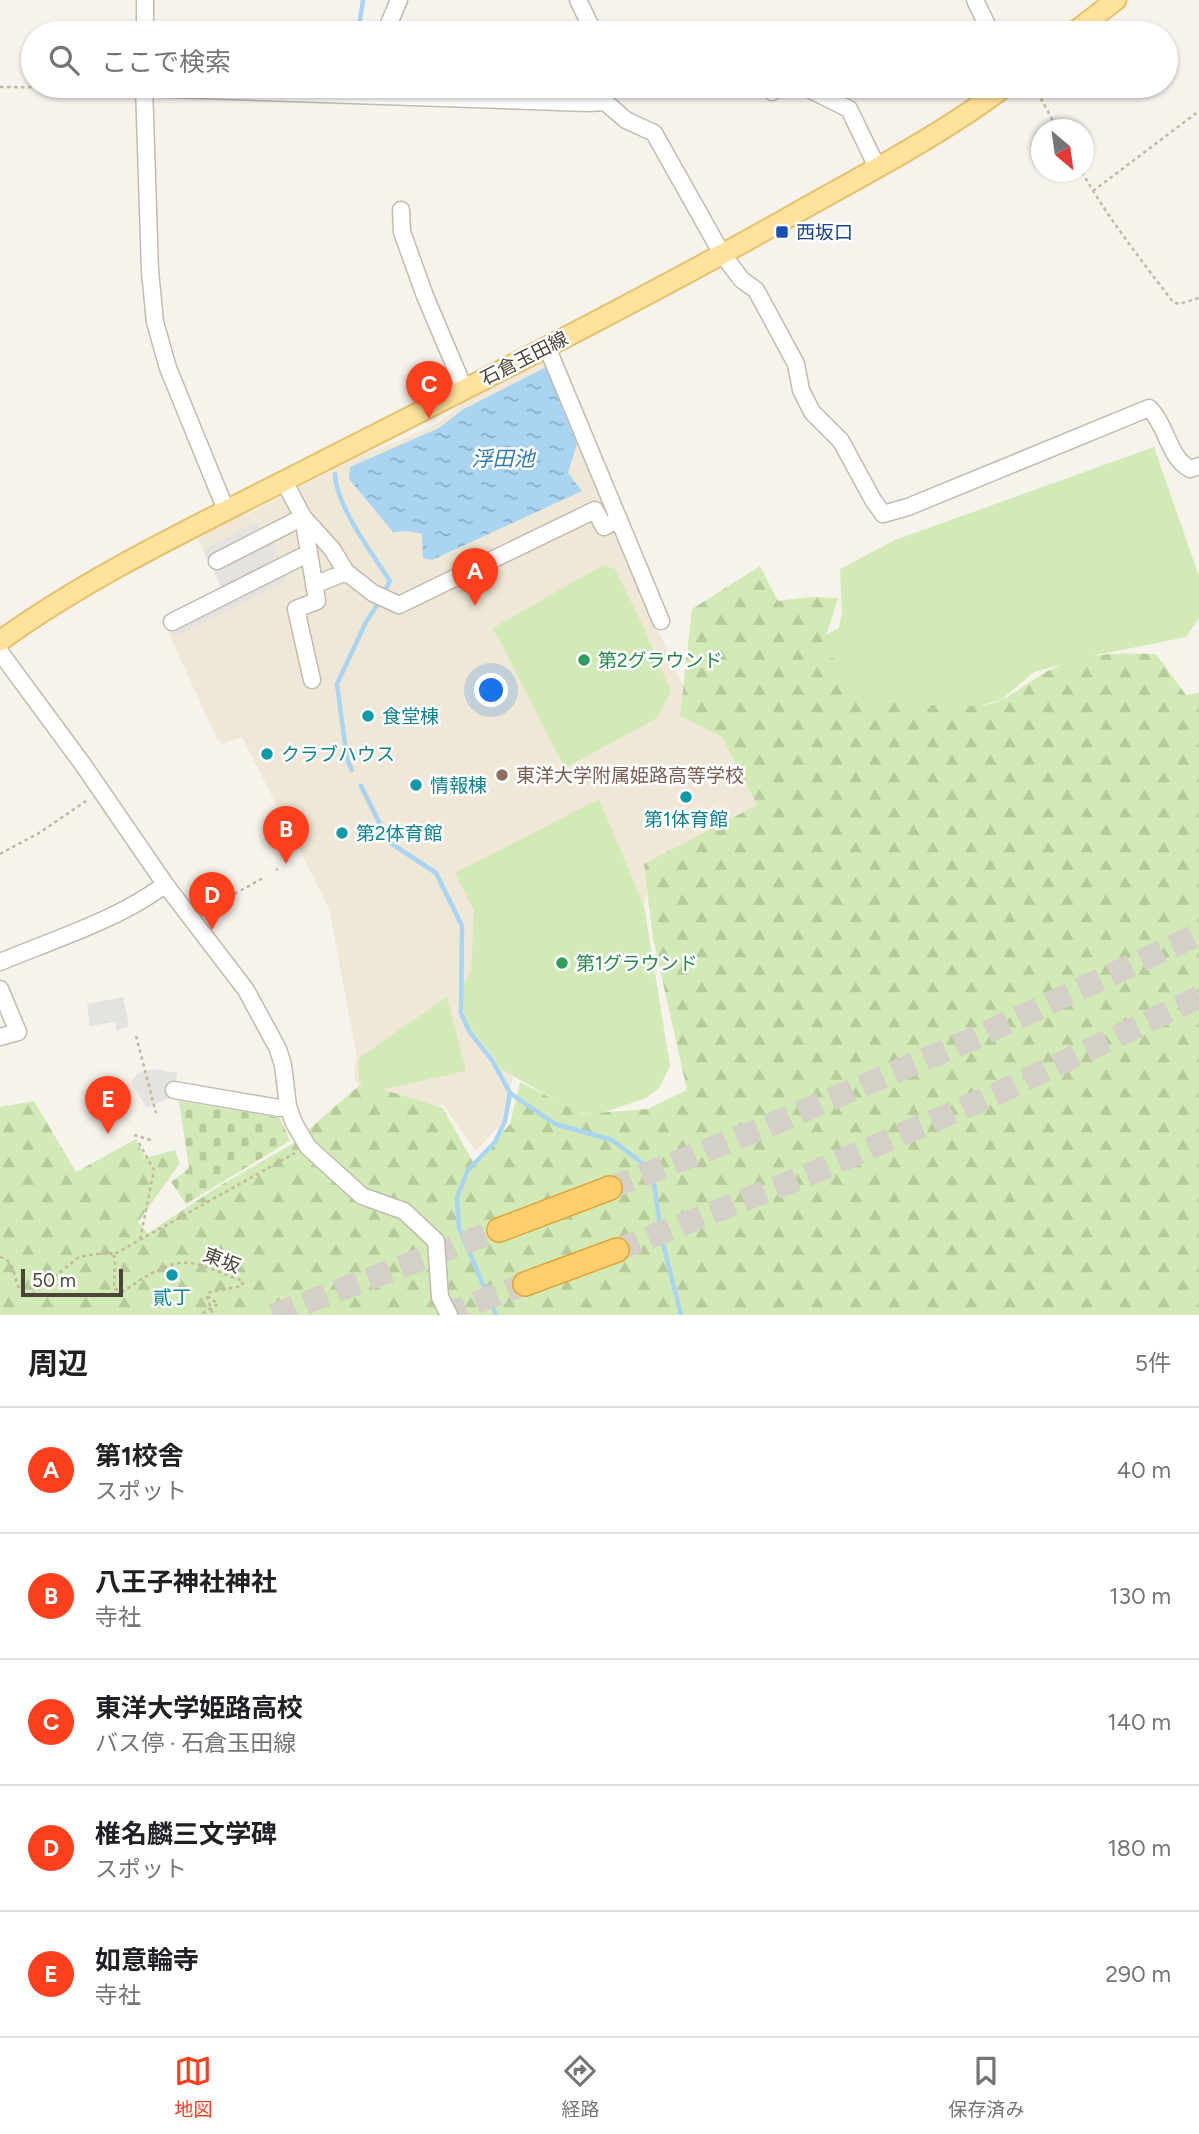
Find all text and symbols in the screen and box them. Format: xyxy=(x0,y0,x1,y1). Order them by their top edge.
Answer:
search box xyxy=(21,21,1178,98)
icon: search xyxy=(45,41,83,79)
text: ここで検索 xyxy=(101,46,231,78)
north arrow xyxy=(1031,119,1094,182)
place label: 西坂口 xyxy=(796,221,853,244)
marker: 西坂口 xyxy=(774,224,790,240)
street label: 石倉玉田線 xyxy=(477,327,572,390)
pin: C xyxy=(406,361,452,419)
water label: 浮田池 xyxy=(472,446,536,471)
pin: A xyxy=(452,548,498,606)
place label: 第2グラウンド xyxy=(598,649,723,672)
marker: 第2グラウンド xyxy=(576,652,592,668)
your location xyxy=(474,673,508,707)
place label: 食堂棟 xyxy=(382,705,439,728)
marker: 食堂棟 xyxy=(360,708,376,724)
place label: クラブハウス xyxy=(281,743,395,766)
marker: クラブハウス xyxy=(259,746,275,762)
place label: 東洋大学附属姫路高等学校 xyxy=(516,764,744,787)
marker: 東洋大学附属姫路高等学校 xyxy=(494,767,510,783)
place label: 情報棟 xyxy=(430,774,487,797)
marker: 情報棟 xyxy=(408,777,424,793)
marker: 第1体育館 xyxy=(678,789,694,805)
pin: B xyxy=(263,806,309,864)
place label: 第1体育館 xyxy=(644,808,728,831)
place label: 第2体育館 xyxy=(356,822,443,845)
marker: 第2体育館 xyxy=(334,825,350,841)
pin: D xyxy=(189,872,235,930)
place label: 第1グラウンド xyxy=(576,952,698,975)
marker: 第1グラウンド xyxy=(554,955,570,971)
pin: E xyxy=(85,1076,131,1134)
street label: 東坂 xyxy=(200,1243,244,1278)
scale bar xyxy=(21,1266,122,1298)
marker: 貳丁 xyxy=(164,1267,180,1283)
text: 50 m xyxy=(32,1269,76,1292)
place label: 貳丁 xyxy=(153,1286,191,1309)
text: 周辺 xyxy=(28,1345,88,1382)
text: 5件 xyxy=(1135,1349,1171,1377)
text: 第1校舎 xyxy=(95,1440,184,1472)
text: A xyxy=(43,1456,59,1484)
text: 40 m xyxy=(1117,1456,1171,1484)
text: スポット xyxy=(95,1477,187,1505)
text: 八王子神社神社 xyxy=(95,1566,277,1598)
text: B xyxy=(44,1582,58,1610)
text: 130 m xyxy=(1109,1582,1171,1610)
text: 寺社 xyxy=(95,1603,141,1631)
text: 東洋大学姫路高校 xyxy=(95,1692,303,1724)
text: C xyxy=(43,1708,59,1736)
text: 140 m xyxy=(1107,1708,1171,1736)
text: バス停 · 石倉玉田線 xyxy=(95,1729,296,1757)
text: 椎名麟三文学碑 xyxy=(95,1818,277,1850)
text: D xyxy=(43,1834,59,1862)
text: 180 m xyxy=(1107,1834,1171,1862)
text: スポット xyxy=(95,1855,187,1883)
text: 如意輪寺 xyxy=(95,1944,199,1976)
text: E xyxy=(44,1960,58,1988)
text: 290 m xyxy=(1105,1960,1171,1988)
text: 寺社 xyxy=(95,1981,141,2009)
tab: 地図 xyxy=(174,2052,213,2121)
tab: 経路 xyxy=(561,2052,600,2121)
tab: 保存済み xyxy=(948,2052,1025,2121)

